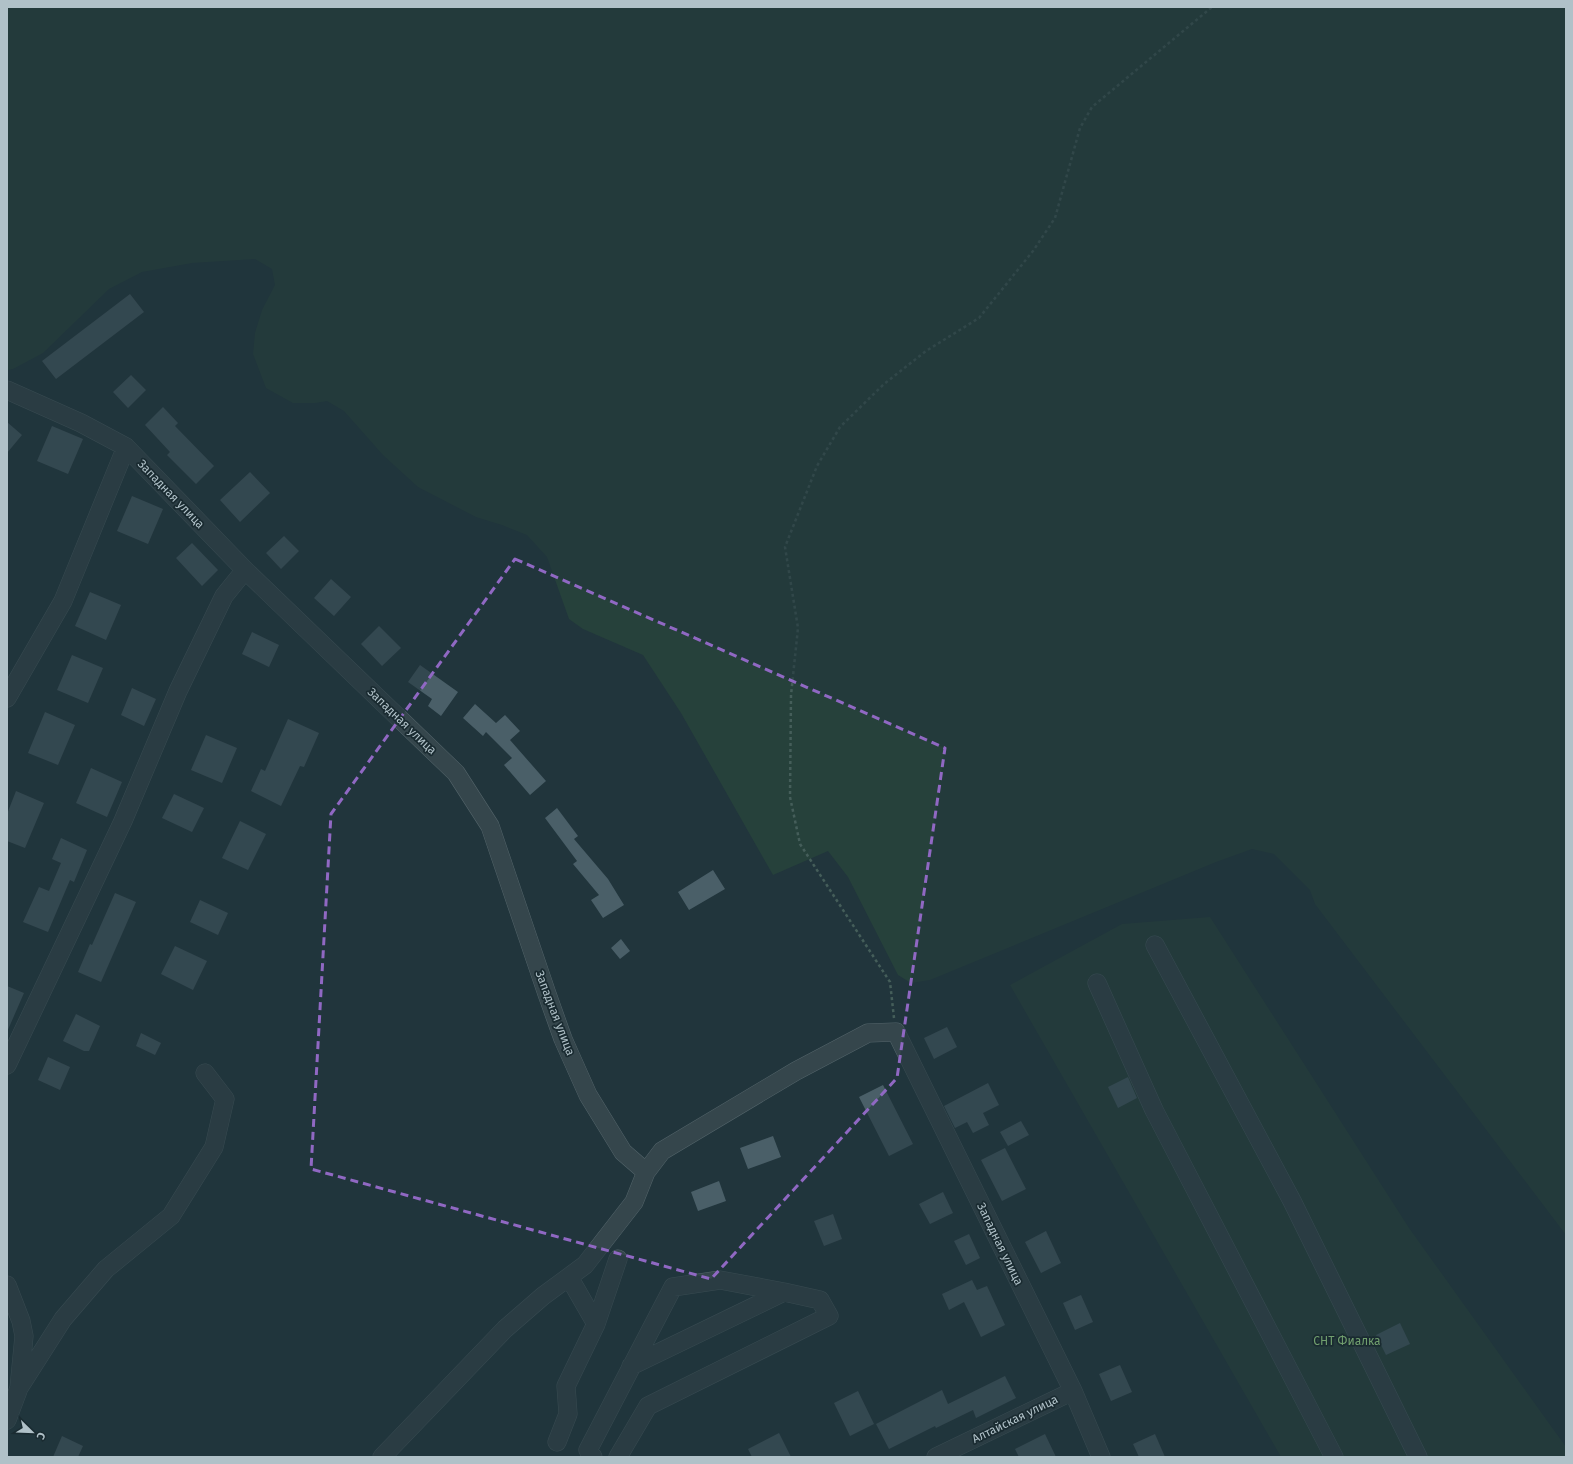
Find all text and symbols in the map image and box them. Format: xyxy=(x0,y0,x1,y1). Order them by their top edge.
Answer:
street label: Западная улица xyxy=(135,457,207,531)
street label: Западная улица xyxy=(365,685,439,757)
street label: Западная улица xyxy=(532,969,578,1057)
street label: Западная улица xyxy=(974,1201,1026,1287)
park label: СНТ Фиалка xyxy=(1313,1334,1381,1348)
street label: Алтайская улица xyxy=(970,1392,1060,1446)
north arrow xyxy=(12,1412,52,1452)
text: С xyxy=(33,1430,48,1442)

